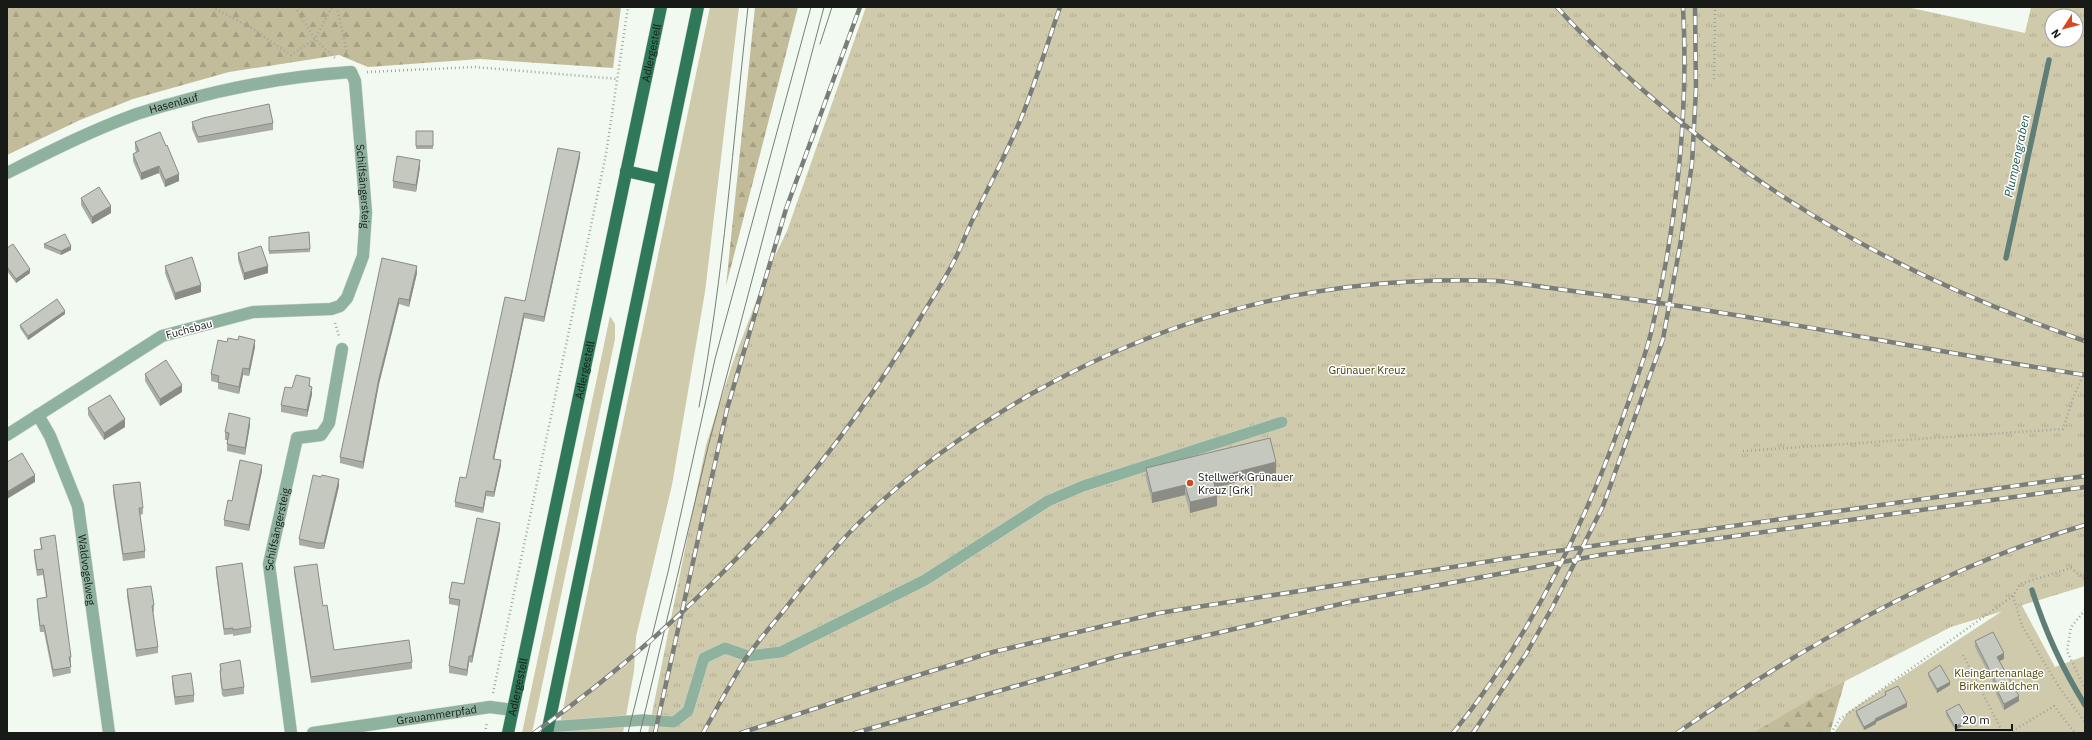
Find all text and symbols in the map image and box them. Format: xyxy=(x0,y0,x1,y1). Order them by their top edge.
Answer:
north arrow xyxy=(2044,8,2084,48)
street label: Adlergestell xyxy=(638,23,664,83)
text: N xyxy=(2048,27,2064,41)
street label: Hasenlauf xyxy=(147,90,200,117)
water label: Plumpengraben xyxy=(2000,113,2033,199)
street label: Schilfsängersteig xyxy=(353,144,373,229)
street label: Fuchsbau xyxy=(164,316,214,342)
street label: Adlergestell xyxy=(572,340,597,400)
park label: Grünauer Kreuz xyxy=(1328,363,1406,377)
place label: Stellwerk Grünauer Kreuz [Grk] xyxy=(1198,470,1293,497)
marker: Stellwerk Grünauer Kreuz [Grk] xyxy=(1185,478,1195,488)
street label: Schilfsängersteig xyxy=(262,486,293,572)
street label: Waldvogelweg xyxy=(75,533,99,606)
street label: Adlergestell xyxy=(505,657,531,717)
park label: Kleingartenanlage Birkenwäldchen xyxy=(1954,666,2044,693)
street label: Grauammerpfad xyxy=(396,702,478,728)
scale bar xyxy=(1956,706,2012,732)
text: 20 m xyxy=(1962,712,1990,727)

